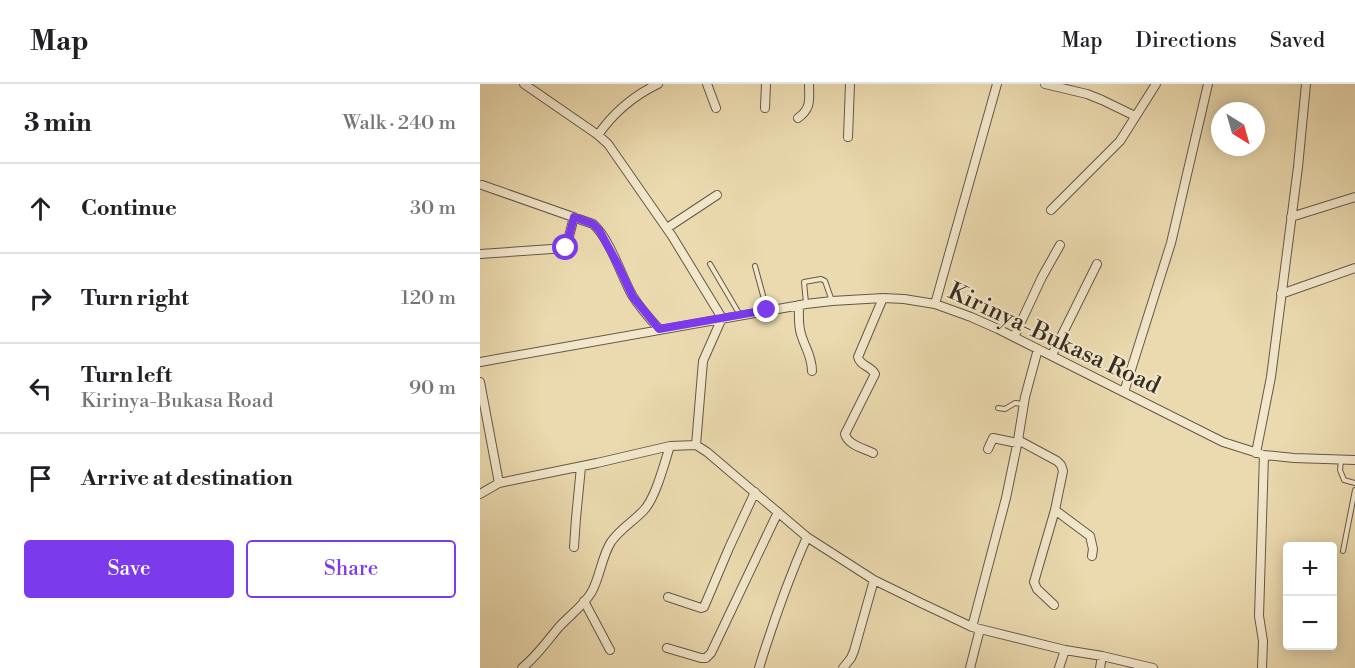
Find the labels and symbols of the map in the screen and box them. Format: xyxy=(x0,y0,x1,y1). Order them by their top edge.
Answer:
north arrow xyxy=(1211,102,1265,156)
route start xyxy=(552,234,578,260)
street label: Kirinya-Bukasa Road xyxy=(943,277,1165,402)
route end xyxy=(753,296,779,322)

